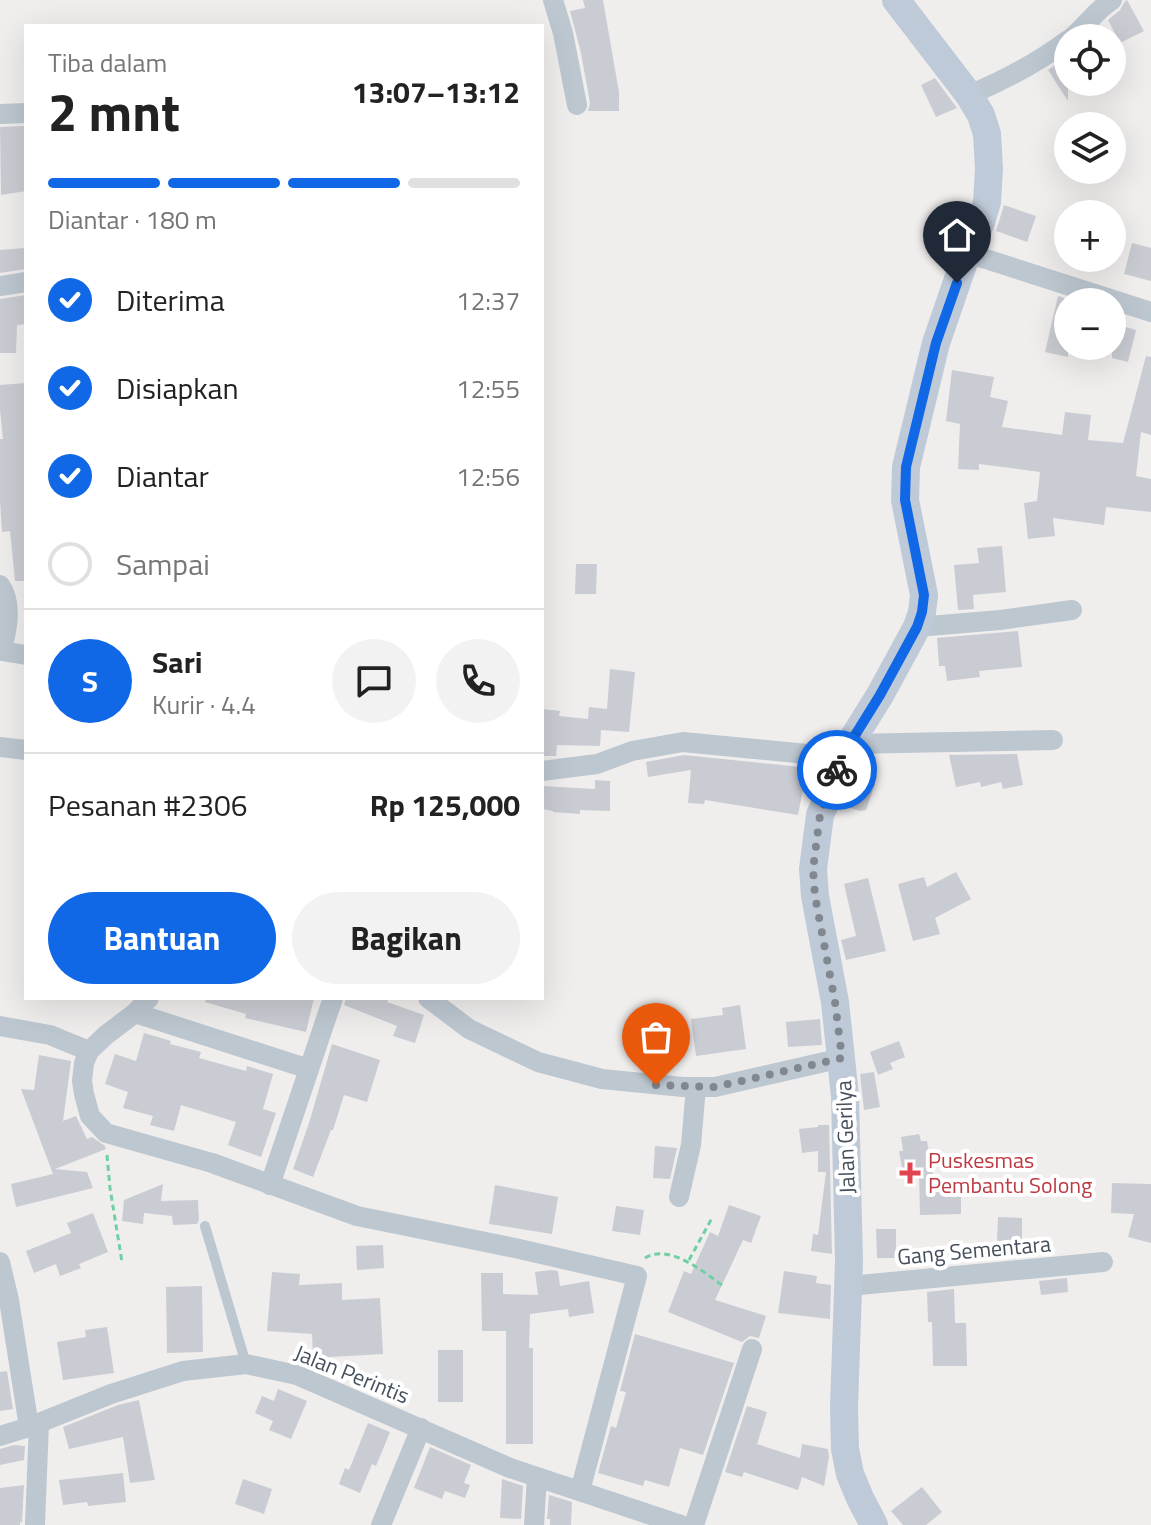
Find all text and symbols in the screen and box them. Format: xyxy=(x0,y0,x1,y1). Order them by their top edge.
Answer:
map controls xyxy=(1054,24,1126,360)
button: locate xyxy=(1054,24,1126,96)
text: Tiba dalam xyxy=(48,43,167,82)
text: 13:07–13:12 xyxy=(352,69,520,115)
text: 2 mnt xyxy=(48,72,180,151)
button: layers xyxy=(1054,112,1126,184)
text: Diantar · 180 m xyxy=(48,200,217,239)
button: + xyxy=(1054,200,1126,272)
pin xyxy=(923,201,991,283)
icon: home xyxy=(935,213,979,257)
text: Diterima xyxy=(116,277,225,323)
icon: check xyxy=(48,278,92,322)
text: 12:37 xyxy=(456,281,520,320)
button: − xyxy=(1054,288,1126,360)
text: Disiapkan xyxy=(116,365,239,411)
icon: check xyxy=(48,366,92,410)
text: 12:55 xyxy=(456,369,520,408)
text: Diantar xyxy=(116,453,209,499)
icon: check xyxy=(48,454,92,498)
text: 12:56 xyxy=(456,457,520,496)
text: Sampai xyxy=(116,541,210,587)
text: Sari xyxy=(152,639,203,685)
button: chat xyxy=(332,639,416,723)
button: phone xyxy=(436,639,520,723)
text: S xyxy=(82,658,98,704)
text: Kurir · 4.4 xyxy=(152,685,256,724)
courier xyxy=(797,730,877,810)
icon: bike xyxy=(815,748,859,792)
text: Pesanan #2306 xyxy=(48,782,248,828)
text: Rp 125,000 xyxy=(370,782,520,828)
button: Bantuan xyxy=(48,892,276,984)
button: Bagikan xyxy=(292,892,520,984)
pin xyxy=(622,1003,690,1085)
icon: bag xyxy=(634,1015,678,1059)
street label: Jalan Gerilya xyxy=(826,1080,864,1194)
place label: Puskesmas Pembantu Solong xyxy=(928,1143,1092,1202)
marker: Puskesmas Pembantu Solong xyxy=(899,1162,921,1184)
street label: Gang Sementara xyxy=(896,1226,1052,1274)
street label: Jalan Perintis xyxy=(289,1336,415,1412)

